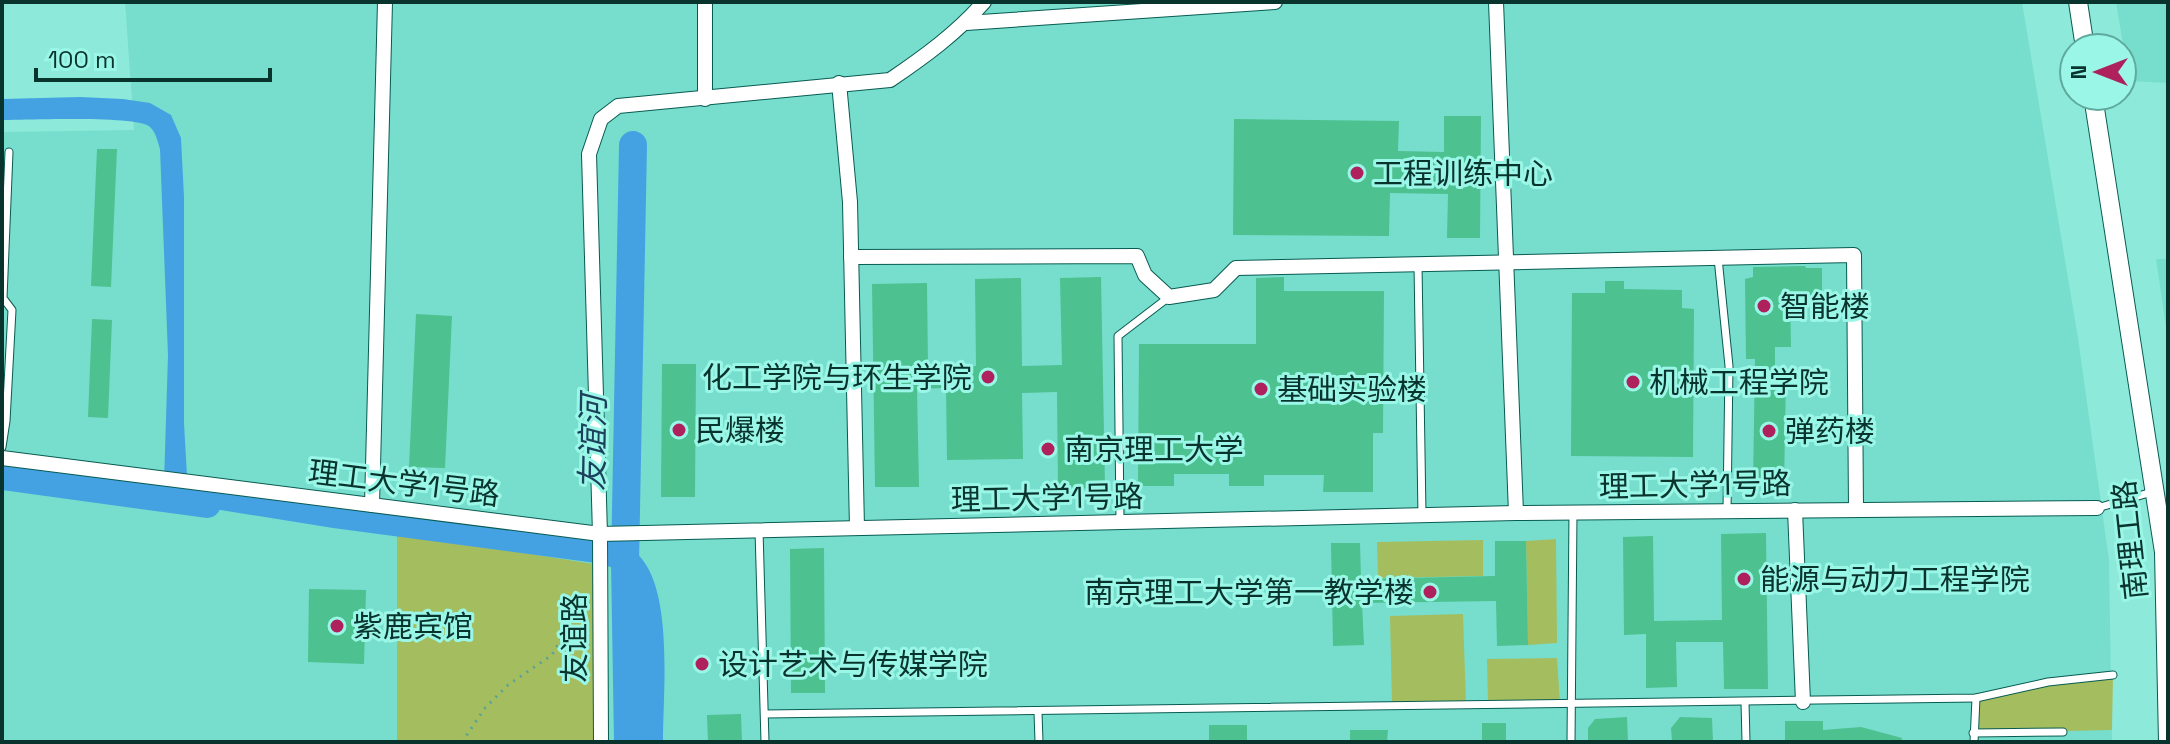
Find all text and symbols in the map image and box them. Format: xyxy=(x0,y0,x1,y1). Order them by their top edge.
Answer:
scale bar xyxy=(36,32,270,82)
north arrow xyxy=(2058,32,2138,112)
text: 100 m xyxy=(48,44,116,75)
text: N xyxy=(2064,65,2092,79)
place label: 工程训练中心 xyxy=(1373,154,1553,193)
marker: 工程训练中心 xyxy=(1348,164,1366,182)
place label: 智能楼 xyxy=(1780,287,1870,326)
marker: 智能楼 xyxy=(1755,297,1773,315)
place label: 化工学院与环生学院 xyxy=(702,358,972,397)
place label: 机械工程学院 xyxy=(1649,363,1829,402)
marker: 化工学院与环生学院 xyxy=(979,368,997,386)
place label: 基础实验楼 xyxy=(1277,370,1427,409)
marker: 机械工程学院 xyxy=(1624,373,1642,391)
marker: 基础实验楼 xyxy=(1252,380,1270,398)
water label: 友谊河 xyxy=(572,389,614,491)
place label: 民爆楼 xyxy=(695,411,785,450)
place label: 弹药楼 xyxy=(1785,412,1875,451)
marker: 民爆楼 xyxy=(670,421,688,439)
marker: 弹药楼 xyxy=(1760,422,1778,440)
place label: 南京理工大学 xyxy=(1064,430,1244,469)
marker: 南京理工大学 xyxy=(1039,440,1057,458)
street label: 理工大学1号路 xyxy=(306,452,502,514)
street label: 理工大学1号路 xyxy=(1598,464,1792,506)
street label: 理工大学1号路 xyxy=(950,477,1144,519)
street label: 南理工路 xyxy=(2104,478,2156,602)
place label: 能源与动力工程学院 xyxy=(1760,560,2030,599)
marker: 能源与动力工程学院 xyxy=(1735,570,1753,588)
place label: 南京理工大学第一教学楼 xyxy=(1084,573,1414,612)
marker: 南京理工大学第一教学楼 xyxy=(1421,583,1439,601)
street label: 友谊路 xyxy=(555,593,594,683)
place label: 紫鹿宾馆 xyxy=(353,607,473,646)
marker: 紫鹿宾馆 xyxy=(328,617,346,635)
place label: 设计艺术与传媒学院 xyxy=(718,645,988,684)
marker: 设计艺术与传媒学院 xyxy=(693,655,711,673)

